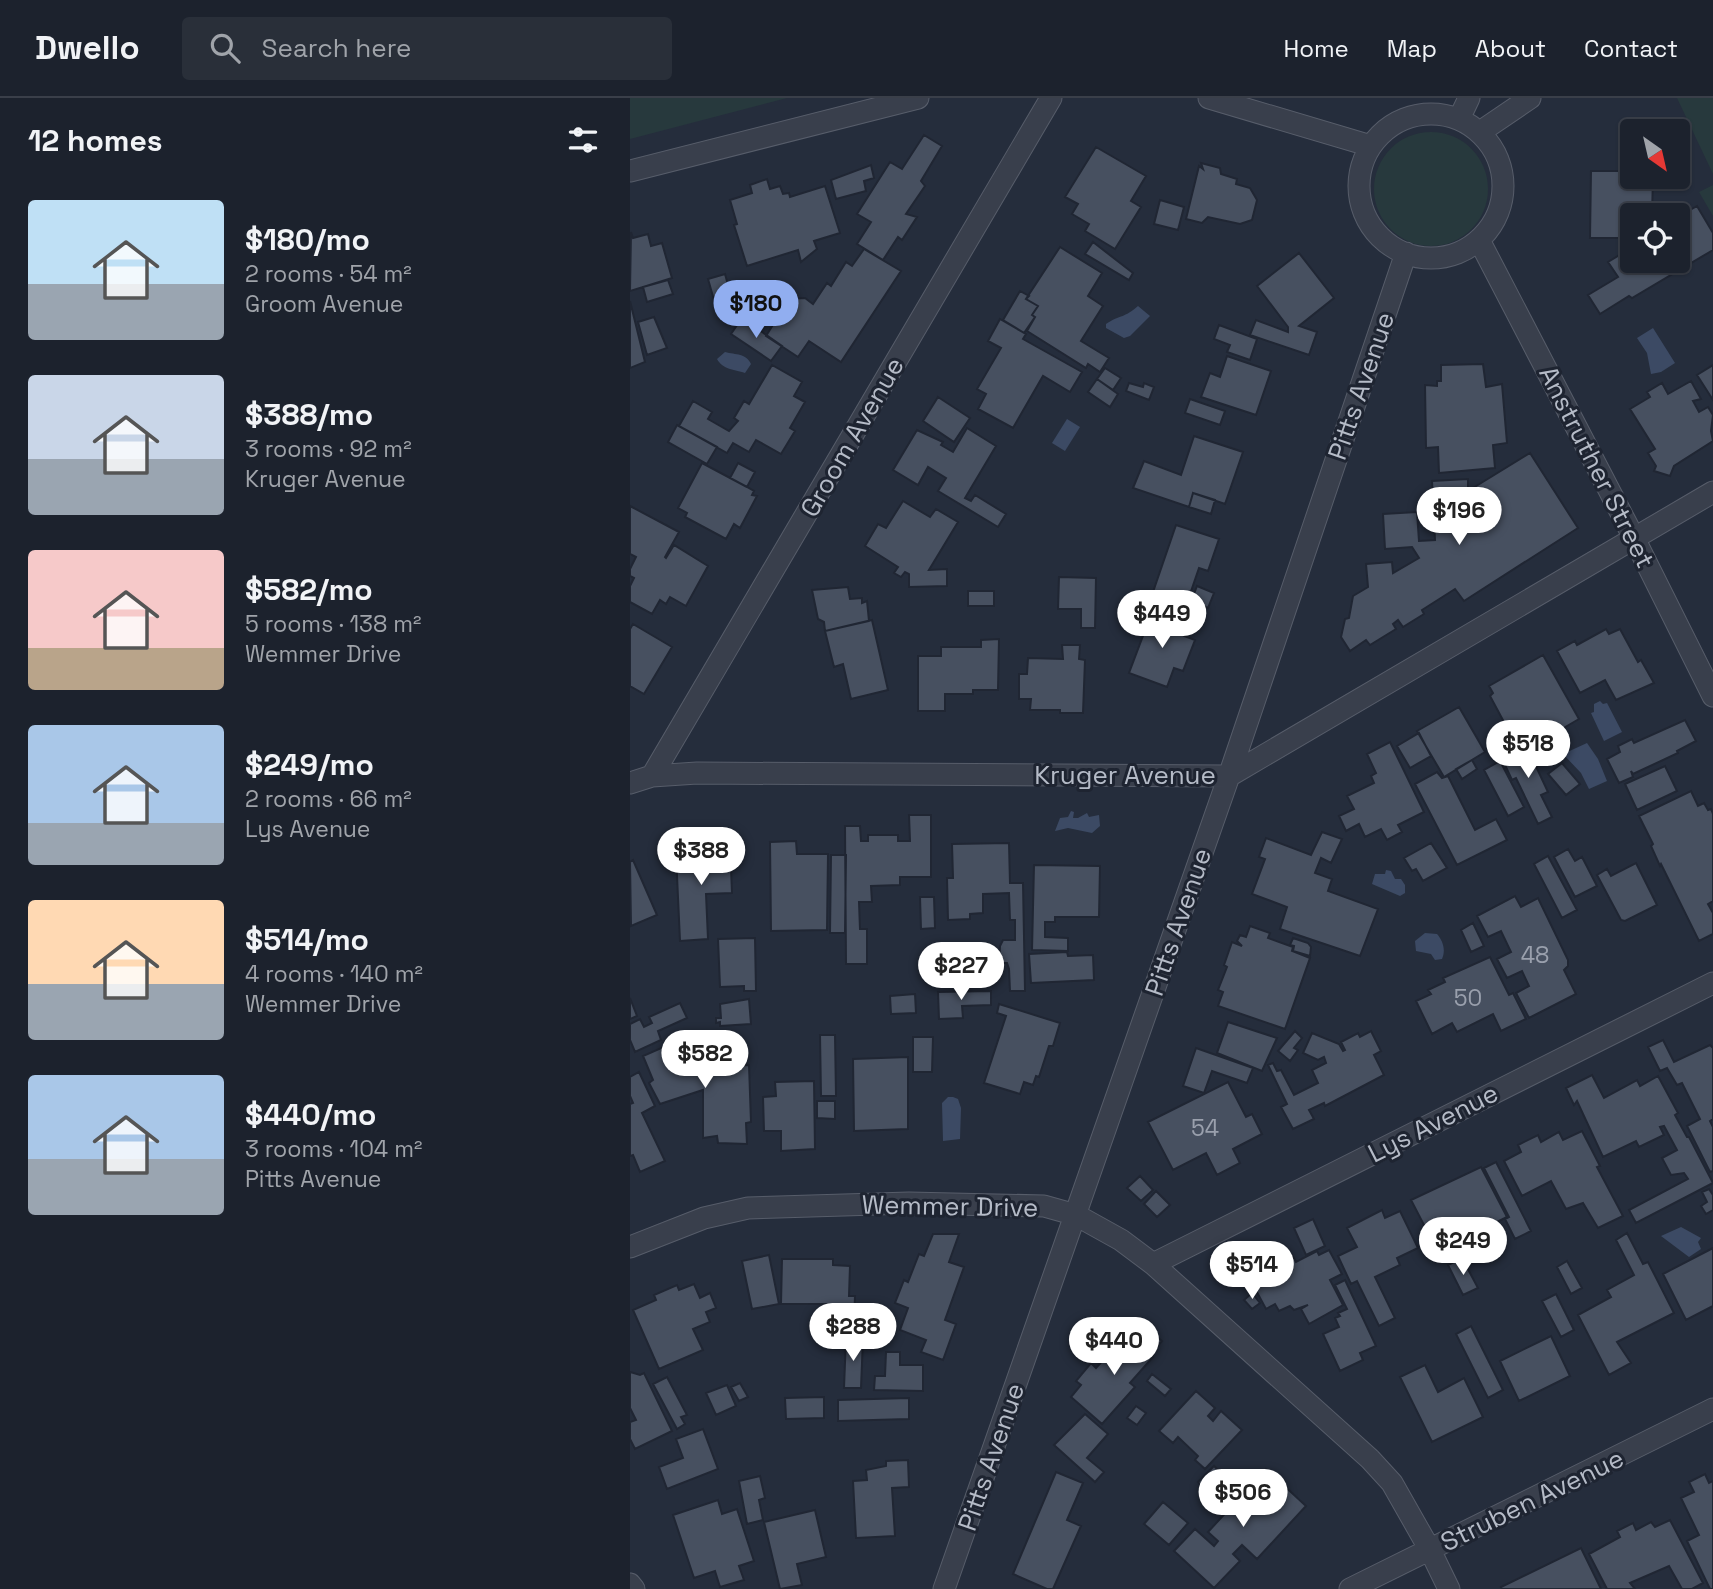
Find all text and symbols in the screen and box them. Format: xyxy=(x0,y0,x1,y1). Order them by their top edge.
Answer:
search box xyxy=(182,17,672,80)
text: Dwello xyxy=(35,27,140,69)
icon: search xyxy=(206,29,244,67)
text: Search here xyxy=(262,31,411,65)
text: Home xyxy=(1283,33,1349,64)
text: Map xyxy=(1387,33,1437,64)
text: About xyxy=(1475,33,1546,64)
text: Contact xyxy=(1584,33,1678,64)
north arrow xyxy=(1620,119,1690,189)
map controls xyxy=(1620,119,1690,273)
text: 12 homes xyxy=(28,121,163,160)
icon: filters xyxy=(564,121,602,159)
button: locate xyxy=(1620,203,1690,273)
text: $180/mo xyxy=(245,220,370,259)
icon: home xyxy=(84,228,168,312)
text: 2 rooms · 54 m² xyxy=(245,259,412,289)
pin: $180 xyxy=(715,280,797,340)
text: $180 xyxy=(729,288,783,318)
text: Groom Avenue xyxy=(245,289,403,319)
street label: Pitts Avenue xyxy=(1320,308,1402,464)
street label: Groom Avenue xyxy=(792,351,912,523)
street label: Anstruther Street xyxy=(1531,360,1663,574)
text: $388/mo xyxy=(245,395,373,434)
icon: home xyxy=(84,403,168,487)
text: 3 rooms · 92 m² xyxy=(245,434,412,464)
text: Kruger Avenue xyxy=(245,464,406,494)
pin: $196 xyxy=(1418,488,1500,547)
text: $196 xyxy=(1433,495,1485,525)
text: $582/mo xyxy=(245,570,373,609)
icon: home xyxy=(84,578,168,662)
pin: $449 xyxy=(1121,590,1203,650)
text: $449 xyxy=(1133,598,1191,628)
text: 5 rooms · 138 m² xyxy=(245,609,421,639)
text: Wemmer Drive xyxy=(245,639,401,669)
pin: $518 xyxy=(1487,720,1569,780)
text: $518 xyxy=(1502,728,1554,758)
text: $249/mo xyxy=(245,745,374,784)
icon: home xyxy=(84,753,168,837)
street label: Kruger Avenue xyxy=(1034,758,1216,792)
text: 2 rooms · 66 m² xyxy=(245,784,412,814)
text: Lys Avenue xyxy=(245,814,371,844)
pin: $388 xyxy=(660,828,742,887)
text: $388 xyxy=(673,835,729,865)
street label: Pitts Avenue xyxy=(1137,844,1219,1000)
text: $514/mo xyxy=(245,920,369,959)
icon: home xyxy=(84,928,168,1012)
house number: 48 xyxy=(1521,940,1549,970)
pin: $227 xyxy=(920,942,1002,1002)
text: $227 xyxy=(934,950,988,980)
text: 4 rooms · 140 m² xyxy=(245,959,423,989)
house number: 50 xyxy=(1454,983,1482,1013)
text: Wemmer Drive xyxy=(245,989,401,1019)
pin: $582 xyxy=(664,1030,746,1090)
text: $582 xyxy=(677,1038,733,1068)
street label: Lys Avenue xyxy=(1362,1076,1504,1170)
text: $440/mo xyxy=(245,1095,376,1134)
icon: home xyxy=(84,1103,168,1187)
house number: 54 xyxy=(1191,1113,1219,1143)
text: 3 rooms · 104 m² xyxy=(245,1134,422,1164)
text: Pitts Avenue xyxy=(245,1164,381,1194)
street label: Wemmer Drive xyxy=(861,1187,1039,1225)
pin: $249 xyxy=(1422,1218,1504,1277)
text: $249 xyxy=(1435,1225,1491,1255)
pin: $514 xyxy=(1211,1242,1293,1301)
text: $514 xyxy=(1226,1249,1278,1279)
pin: $288 xyxy=(812,1304,894,1363)
text: $288 xyxy=(825,1311,881,1341)
pin: $440 xyxy=(1073,1318,1155,1377)
text: $440 xyxy=(1085,1325,1143,1355)
street label: Pitts Avenue xyxy=(950,1379,1032,1535)
street label: Struben Avenue xyxy=(1435,1441,1629,1559)
pin: $506 xyxy=(1202,1470,1284,1529)
text: $506 xyxy=(1215,1477,1271,1507)

